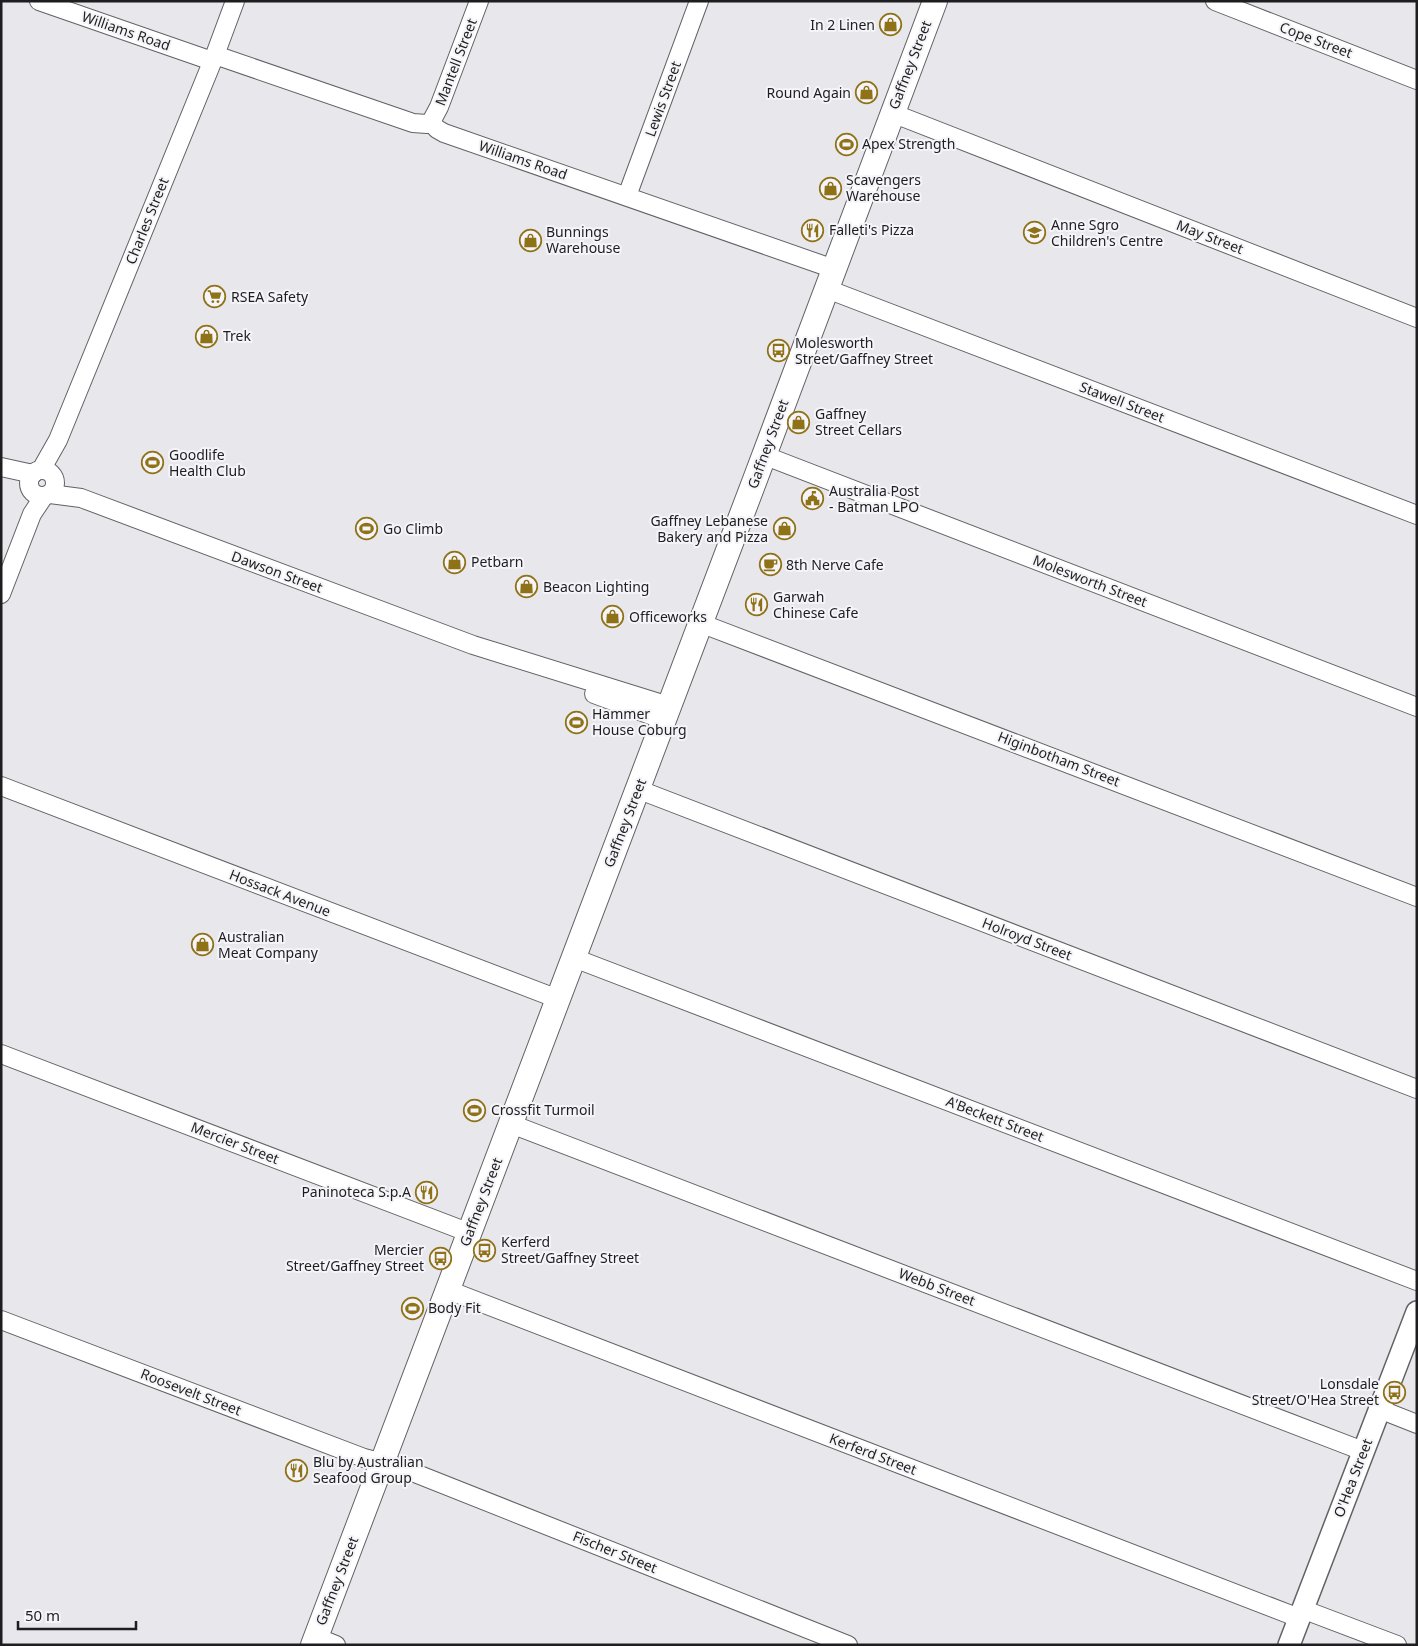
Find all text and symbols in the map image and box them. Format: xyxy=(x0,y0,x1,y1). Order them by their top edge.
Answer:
street label: Williams Road xyxy=(79,7,173,55)
shop icon: In 2 Linen xyxy=(879,13,903,37)
street label: Mantell Street xyxy=(430,15,481,108)
place label: In 2 Linen xyxy=(810,15,875,34)
street label: Cope Street xyxy=(1277,17,1355,62)
street label: Gaffney Street xyxy=(884,18,935,112)
street label: Lewis Street xyxy=(640,58,685,139)
shop icon: Round Again xyxy=(855,81,879,105)
place label: Round Again xyxy=(767,83,851,102)
sports icon: Apex Strength xyxy=(834,132,858,156)
place label: Apex Strength xyxy=(862,134,955,153)
street label: Williams Road xyxy=(476,136,570,184)
place label: Scavengers Warehouse xyxy=(846,170,921,205)
street label: Charles Street xyxy=(120,175,173,267)
shop icon: Scavengers Warehouse xyxy=(818,176,842,200)
place label: Anne Sgro Children's Centre xyxy=(1051,215,1163,250)
street label: May Street xyxy=(1174,215,1246,258)
restaurant icon: Falleti's Pizza xyxy=(801,218,825,242)
place label: Falleti's Pizza xyxy=(829,220,914,239)
school or university icon: Anne Sgro Children's Centre xyxy=(1023,221,1047,245)
place label: Bunnings Warehouse xyxy=(546,222,620,257)
shop icon: Bunnings Warehouse xyxy=(518,228,542,252)
supermarket icon: RSEA Safety xyxy=(203,285,227,309)
place label: RSEA Safety xyxy=(231,287,309,306)
shop icon: Trek xyxy=(195,324,219,348)
place label: Trek xyxy=(223,326,251,345)
place label: Molesworth Street/Gaffney Street xyxy=(795,333,933,368)
bus stop icon: Molesworth Street/Gaffney Street xyxy=(767,339,791,363)
street label: Stawell Street xyxy=(1077,377,1167,426)
street label: Gaffney Street xyxy=(743,396,793,491)
place label: Gaffney Street Cellars xyxy=(815,404,902,439)
shop icon: Gaffney Street Cellars xyxy=(787,410,811,434)
place label: Goodlife Health Club xyxy=(169,445,246,480)
sports icon: Goodlife Health Club xyxy=(141,451,165,475)
place label: Australia Post - Batman LPO xyxy=(829,481,919,516)
public building icon: Australia Post - Batman LPO xyxy=(801,487,825,511)
place label: Gaffney Lebanese Bakery and Pizza xyxy=(650,511,768,546)
sports icon: Go Climb xyxy=(355,517,379,541)
shop icon: Gaffney Lebanese Bakery and Pizza xyxy=(772,517,796,541)
place label: Go Climb xyxy=(383,519,443,538)
street label: Dawson Street xyxy=(229,546,325,597)
shop icon: Petbarn xyxy=(443,550,467,574)
street label: Molesworth Street xyxy=(1030,550,1150,611)
place label: Petbarn xyxy=(471,552,523,571)
cafe icon: 8th Nerve Cafe xyxy=(758,553,782,577)
place label: 8th Nerve Cafe xyxy=(786,555,884,574)
shop icon: Beacon Lighting xyxy=(515,575,539,599)
place label: Beacon Lighting xyxy=(543,577,649,596)
place label: Garwah Chinese Cafe xyxy=(773,587,858,622)
restaurant icon: Garwah Chinese Cafe xyxy=(745,593,769,617)
shop icon: Officeworks xyxy=(601,605,625,629)
place label: Officeworks xyxy=(629,607,707,626)
place label: Hammer House Coburg xyxy=(592,704,687,739)
sports icon: Hammer House Coburg xyxy=(564,710,588,734)
street label: Higinbotham Street xyxy=(995,726,1123,791)
street label: Gaffney Street xyxy=(599,776,650,870)
street label: Hossack Avenue xyxy=(227,864,334,921)
street label: Holroyd Street xyxy=(980,913,1075,964)
place label: Australian Meat Company xyxy=(218,927,319,962)
shop icon: Australian Meat Company xyxy=(190,933,214,957)
street label: A'Beckett Street xyxy=(944,1091,1047,1146)
sports icon: Crossfit Turmoil xyxy=(463,1098,487,1122)
place label: Crossfit Turmoil xyxy=(491,1100,595,1119)
street label: Mercier Street xyxy=(188,1117,282,1168)
street label: Gaffney Street xyxy=(455,1155,506,1249)
restaurant icon: Paninoteca S.p.A xyxy=(415,1180,439,1204)
place label: Paninoteca S.p.A xyxy=(301,1182,411,1201)
place label: Kerferd Street/Gaffney Street xyxy=(501,1232,639,1267)
bus stop icon: Kerferd Street/Gaffney Street xyxy=(473,1238,497,1262)
place label: Mercier Street/Gaffney Street xyxy=(286,1240,424,1275)
bus stop icon: Mercier Street/Gaffney Street xyxy=(428,1246,452,1270)
street label: Webb Street xyxy=(896,1263,978,1310)
sports icon: Body Fit xyxy=(400,1296,424,1320)
place label: Body Fit xyxy=(428,1298,481,1317)
street label: Roosevelt Street xyxy=(138,1364,244,1419)
place label: Lonsdale Street/O'Hea Street xyxy=(1252,1374,1379,1409)
bus stop icon: Lonsdale Street/O'Hea Street xyxy=(1383,1380,1407,1404)
street label: Kerferd Street xyxy=(827,1428,919,1479)
street label: O'Hea Street xyxy=(1329,1436,1376,1520)
place label: Blu by Australian Seafood Group xyxy=(313,1452,424,1487)
restaurant icon: Blu by Australian Seafood Group xyxy=(285,1458,309,1482)
street label: Fischer Street xyxy=(570,1526,660,1577)
street label: Gaffney Street xyxy=(311,1534,362,1628)
scale bar xyxy=(18,1598,135,1630)
text: 50 m xyxy=(25,1605,60,1625)

